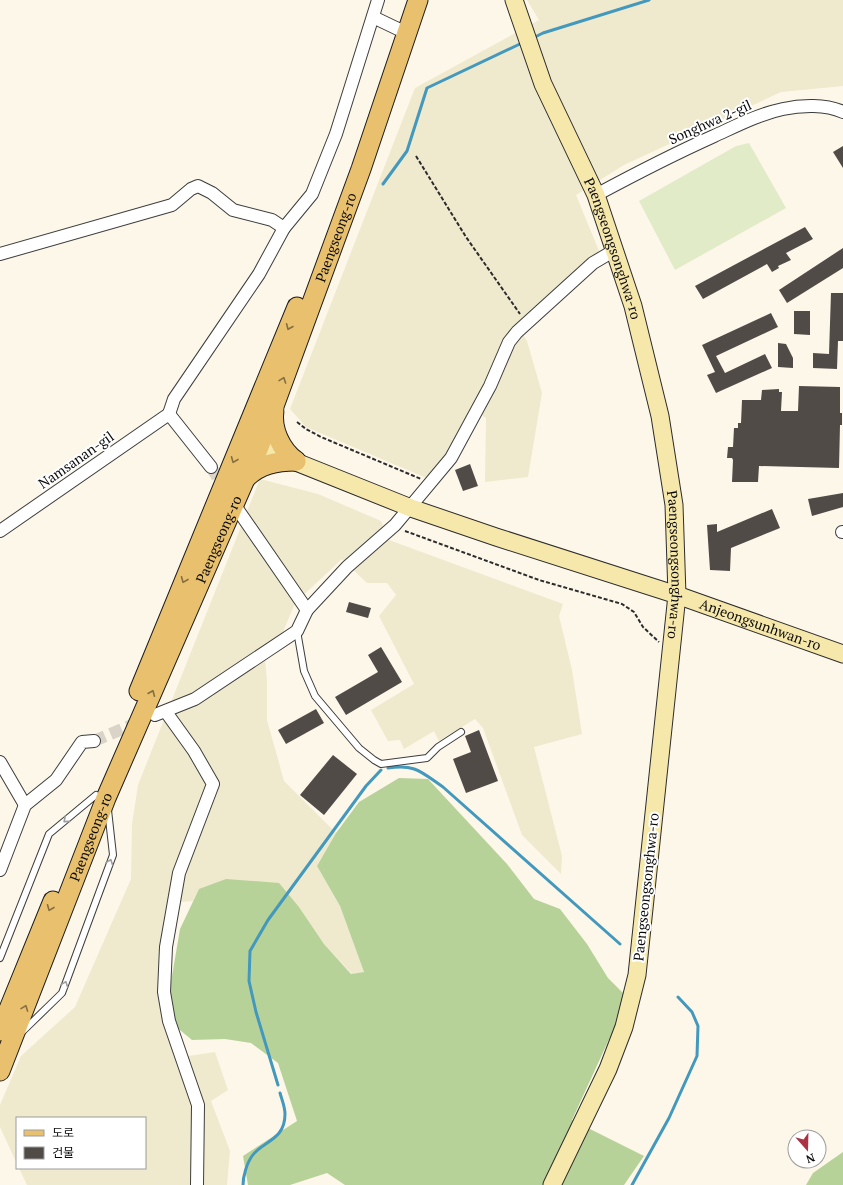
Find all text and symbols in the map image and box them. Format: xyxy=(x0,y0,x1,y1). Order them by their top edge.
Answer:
street label: Songhwa 2-gil xyxy=(665,95,754,148)
street label: Paengseongsonghwa-ro xyxy=(580,174,646,322)
street label: Paengseong-ro xyxy=(310,190,361,285)
one-way arrow xyxy=(286,322,294,330)
one-way arrow xyxy=(279,376,287,383)
street label: Namsanan-gil xyxy=(34,427,117,493)
one-way arrow xyxy=(230,456,238,463)
street label: Paengseongsonghwa-ro xyxy=(663,489,687,640)
street label: Paengseong-ro xyxy=(191,492,246,586)
one-way arrow xyxy=(181,577,189,584)
street label: Anjeongsunhwan-ro xyxy=(697,594,824,655)
one-way arrow xyxy=(147,690,155,697)
street label: Paengseong-ro xyxy=(65,789,116,884)
street label: Paengseongsonghwa-ro xyxy=(628,812,663,962)
one-way arrow xyxy=(64,815,71,822)
one-way arrow xyxy=(106,859,114,866)
one-way arrow xyxy=(47,903,55,911)
one-way arrow xyxy=(61,981,69,988)
one-way arrow xyxy=(20,1005,28,1012)
legend xyxy=(16,1117,146,1169)
text: 도로 xyxy=(52,1125,74,1140)
north arrow xyxy=(787,1129,827,1169)
text: 건물 xyxy=(52,1145,74,1160)
text: N xyxy=(803,1150,817,1167)

